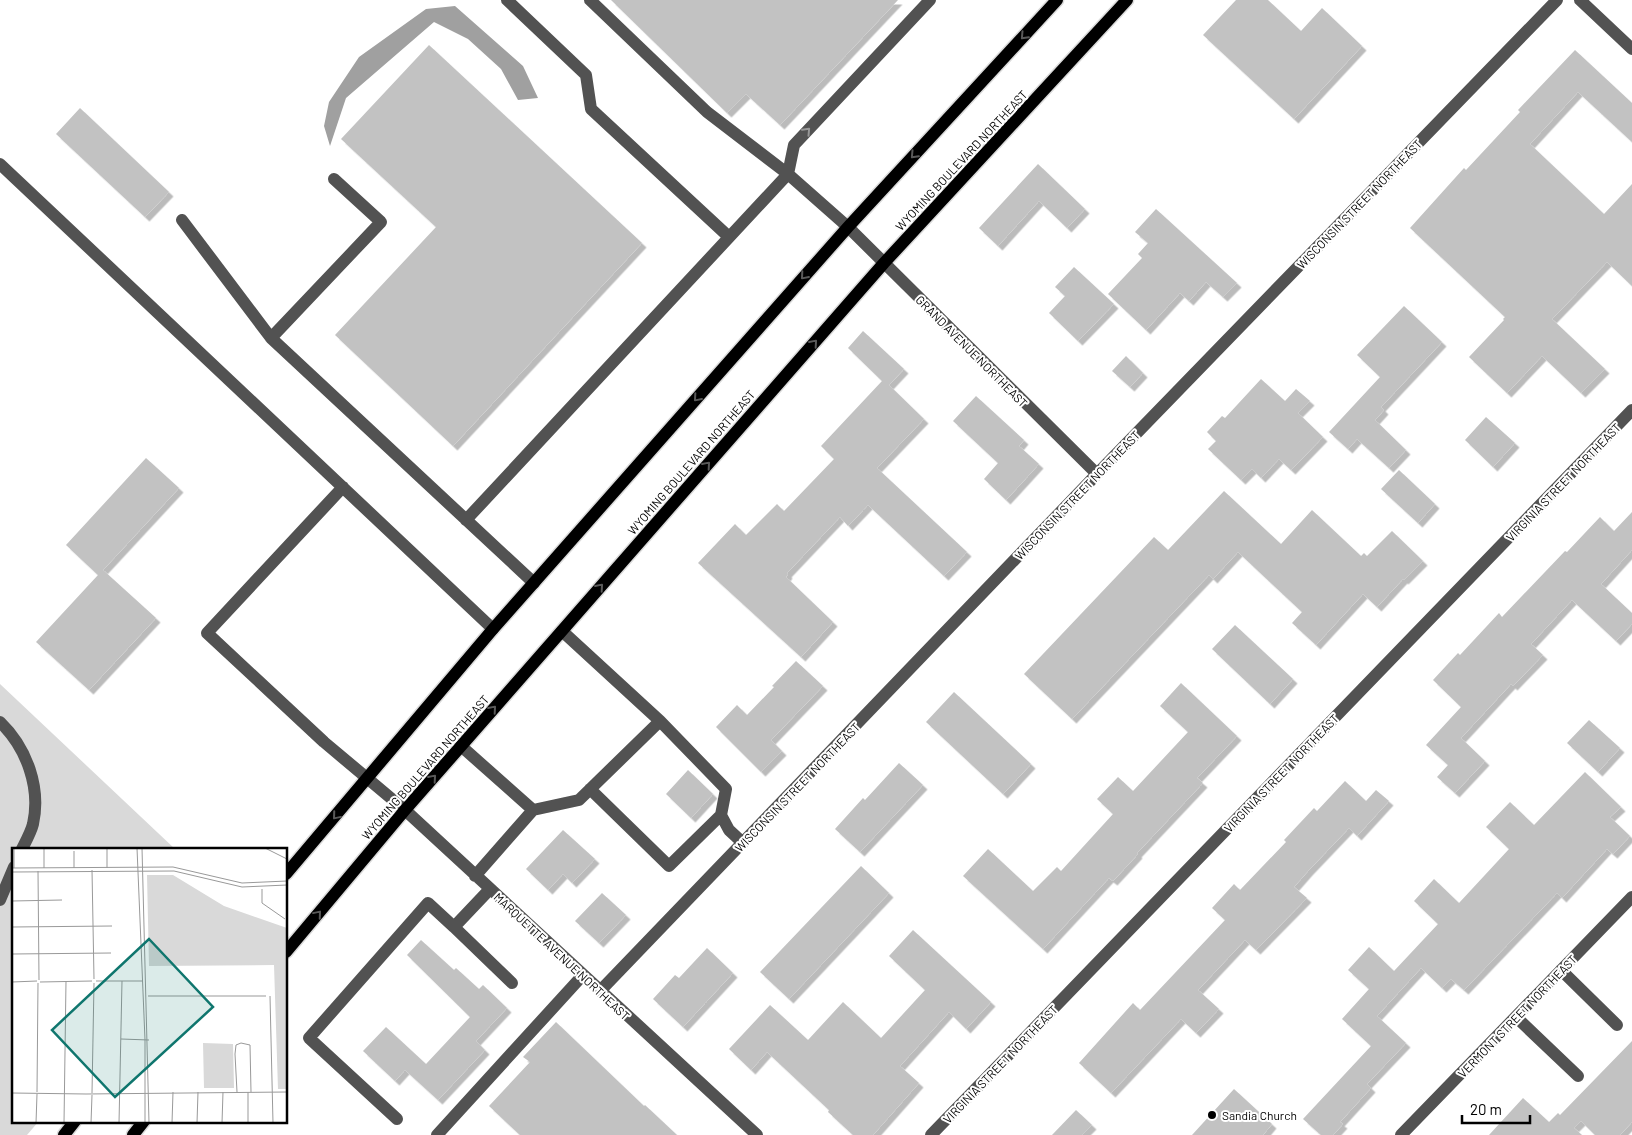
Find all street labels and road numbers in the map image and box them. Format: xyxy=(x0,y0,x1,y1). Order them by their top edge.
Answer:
street label: WYOMING BOULEVARD NORTHEAST xyxy=(892,87,1030,233)
street label: WISCONSIN STREET NORTHEAST xyxy=(1293,136,1425,271)
street label: GRAND AVENUE NORTHEAST xyxy=(913,292,1031,410)
street label: WYOMING BOULEVARD NORTHEAST xyxy=(624,387,758,537)
street label: VIRGINIA STREET NORTHEAST xyxy=(1503,420,1623,544)
street label: WISCONSIN STREET NORTHEAST xyxy=(1011,427,1143,562)
street label: WYOMING BOULEVARD NORTHEAST xyxy=(358,692,492,842)
street label: VIRGINIA STREET NORTHEAST xyxy=(1221,711,1341,835)
street label: WISCONSIN STREET NORTHEAST xyxy=(731,719,863,854)
street label: MARQUETTE AVENUE NORTHEAST xyxy=(491,889,633,1023)
street label: VERMONT STREET NORTHEAST xyxy=(1455,952,1579,1080)
street label: VIRGINIA STREET NORTHEAST xyxy=(940,1002,1060,1126)

